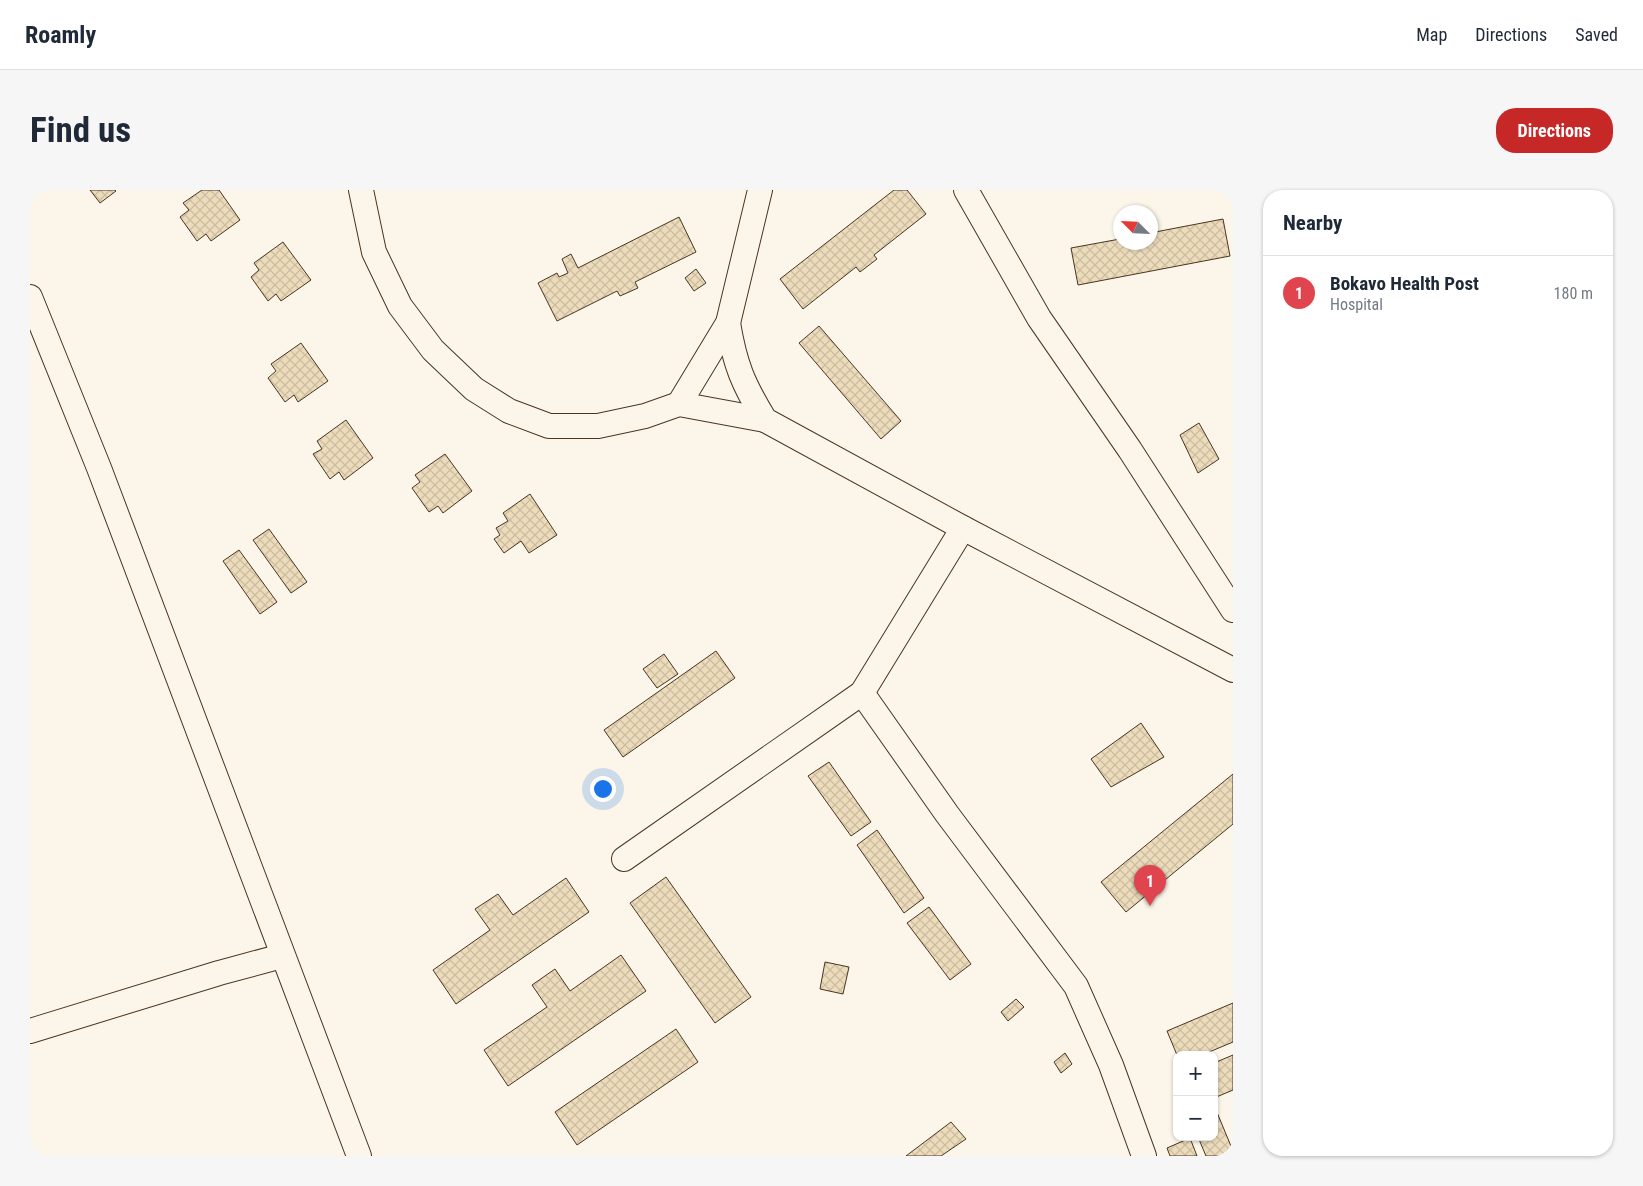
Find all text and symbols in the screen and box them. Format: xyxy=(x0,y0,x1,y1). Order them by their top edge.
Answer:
text: Roamly xyxy=(25,21,96,49)
text: Map xyxy=(1416,24,1447,45)
text: Directions xyxy=(1475,24,1547,45)
text: Saved xyxy=(1575,24,1618,45)
button: Directions xyxy=(1496,108,1613,153)
text: Find us xyxy=(30,110,131,151)
north arrow xyxy=(1113,205,1158,250)
text: Nearby xyxy=(1283,211,1342,235)
text: Bokavo Health Post xyxy=(1330,272,1479,295)
text: 1 xyxy=(1295,284,1303,303)
text: 180 m xyxy=(1554,284,1593,303)
text: Hospital xyxy=(1330,295,1383,314)
your location xyxy=(590,776,616,802)
pin: 1 xyxy=(1134,865,1166,906)
map controls xyxy=(1173,1051,1218,1141)
button: + xyxy=(1173,1051,1218,1096)
button: − xyxy=(1173,1096,1218,1141)

